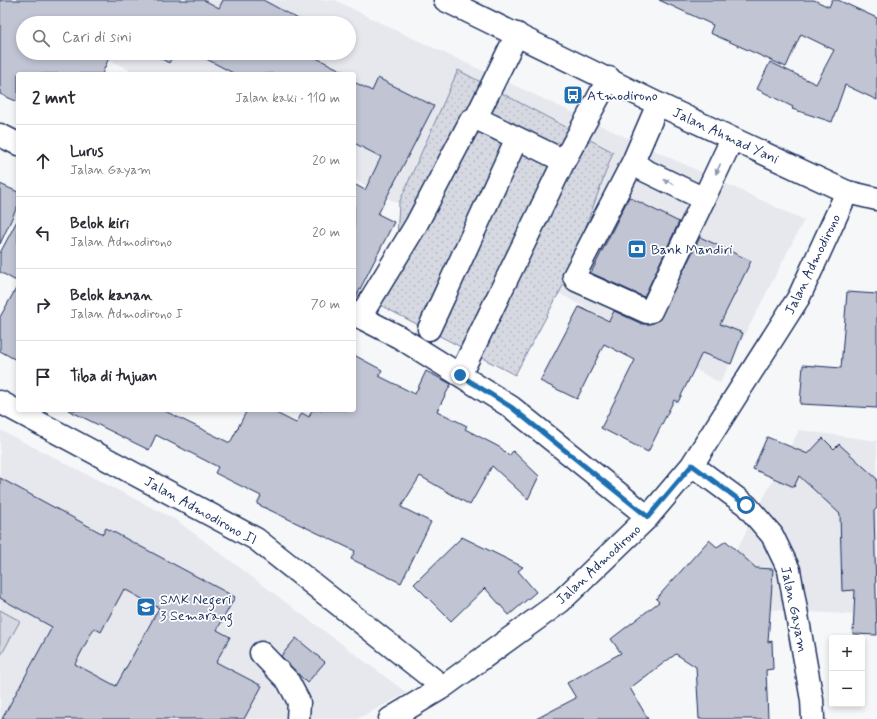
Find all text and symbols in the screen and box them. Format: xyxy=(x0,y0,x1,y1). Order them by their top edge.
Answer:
search box xyxy=(16,16,356,60)
icon: search xyxy=(30,27,52,49)
text: Cari di sini xyxy=(62,28,132,48)
bus stop icon: Atmodirono xyxy=(562,84,584,106)
text: 2 mnt xyxy=(32,87,76,109)
place label: Atmodirono xyxy=(587,87,658,105)
text: Jalan kaki · 110 m xyxy=(235,90,340,107)
street label: Jalan Ahmad Yani xyxy=(670,103,781,168)
text: Lurus xyxy=(70,142,103,162)
icon: ahead xyxy=(32,150,54,172)
text: 20 m xyxy=(312,152,340,169)
text: Jalan Gayam xyxy=(70,162,151,179)
one-way arrow xyxy=(715,163,721,174)
one-way arrow xyxy=(663,179,674,185)
street label: Jalan Admodirono xyxy=(781,211,845,318)
text: Belok kiri xyxy=(70,214,129,234)
icon: left xyxy=(32,222,54,244)
text: 20 m xyxy=(312,224,340,241)
text: Jalan Admodirono xyxy=(70,234,172,251)
bank icon: Bank Mandiri xyxy=(626,238,648,260)
place label: Bank Mandiri xyxy=(651,241,733,259)
text: Belok kanan xyxy=(70,286,153,306)
icon: right xyxy=(32,294,54,316)
text: 70 m xyxy=(311,296,340,313)
text: Jalan Admodirono I xyxy=(70,306,183,323)
icon: arrive xyxy=(32,366,54,388)
route end xyxy=(451,366,469,384)
text: Tiba di tujuan xyxy=(70,367,157,387)
street label: Jalan Admodirono II xyxy=(141,472,260,549)
route start xyxy=(737,496,755,514)
street label: Jalan Admodirono xyxy=(552,521,645,609)
street label: Jalan Gayam xyxy=(776,565,812,654)
place label: SMK Negeri 3 Semarang xyxy=(160,591,233,627)
school or university icon: SMK Negeri 3 Semarang xyxy=(135,596,157,618)
map controls xyxy=(829,635,865,707)
button: + xyxy=(829,635,865,671)
button: − xyxy=(829,671,865,707)

